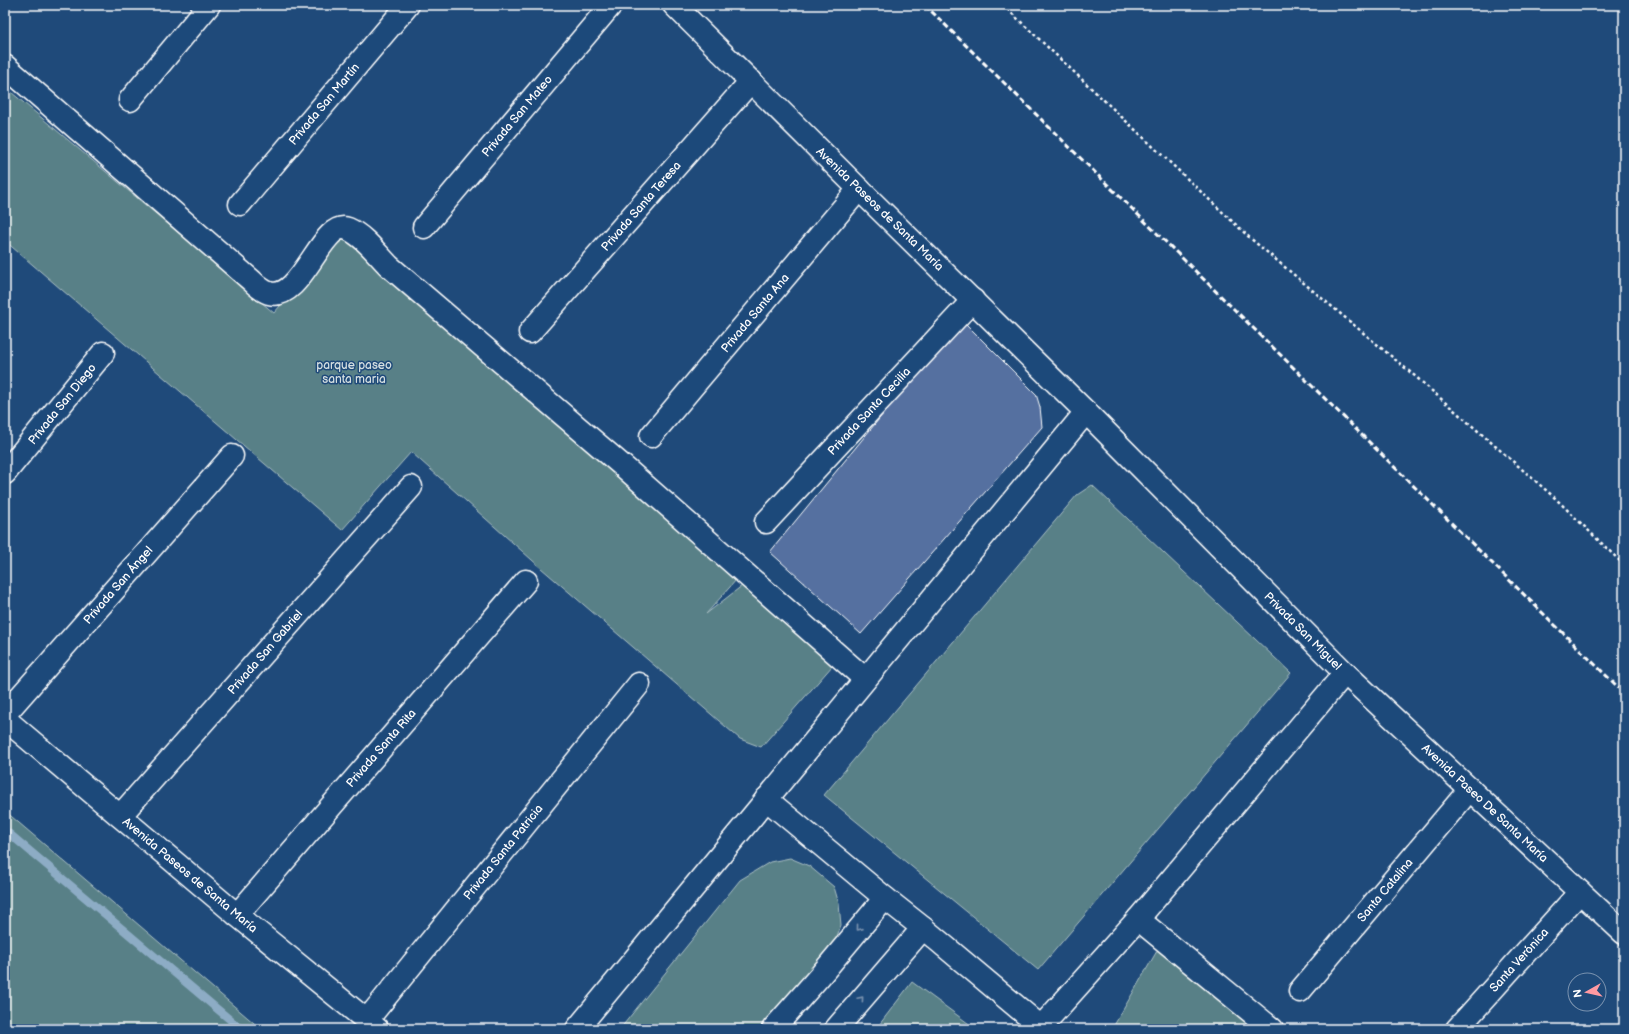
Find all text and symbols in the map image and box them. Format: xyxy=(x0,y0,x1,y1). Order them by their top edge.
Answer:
street label: Privada San Martín xyxy=(286,60,363,148)
street label: Privada San Mateo xyxy=(479,72,556,160)
street label: Avenida Paseos de Santa María xyxy=(813,144,947,274)
street label: Privada Santa Teresa xyxy=(598,158,685,254)
street label: Privada Santa Ana xyxy=(718,271,793,356)
park label: parque paseo santa maria xyxy=(316,358,392,387)
street label: Privada San Diego xyxy=(25,361,100,448)
street label: Privada Santa Cecilia xyxy=(825,364,914,458)
street label: Privada San Ángel xyxy=(79,542,156,627)
street label: Privada San Miguel xyxy=(1261,589,1345,673)
street label: Privada San Gabriel xyxy=(225,607,306,698)
street label: Privada Santa Rita xyxy=(343,706,420,791)
street label: Avenida Paseo De Santa María xyxy=(1418,741,1551,866)
street label: Privada Santa Patricia xyxy=(460,802,547,903)
street label: Avenida Paseos de Santa María xyxy=(119,815,260,936)
street label: Santa Catalina xyxy=(1354,855,1417,925)
one-way arrow xyxy=(857,923,864,930)
street label: Santa Verónica xyxy=(1487,925,1552,995)
north arrow xyxy=(1567,972,1607,1012)
text: N xyxy=(1571,988,1585,998)
one-way arrow xyxy=(856,997,863,1004)

